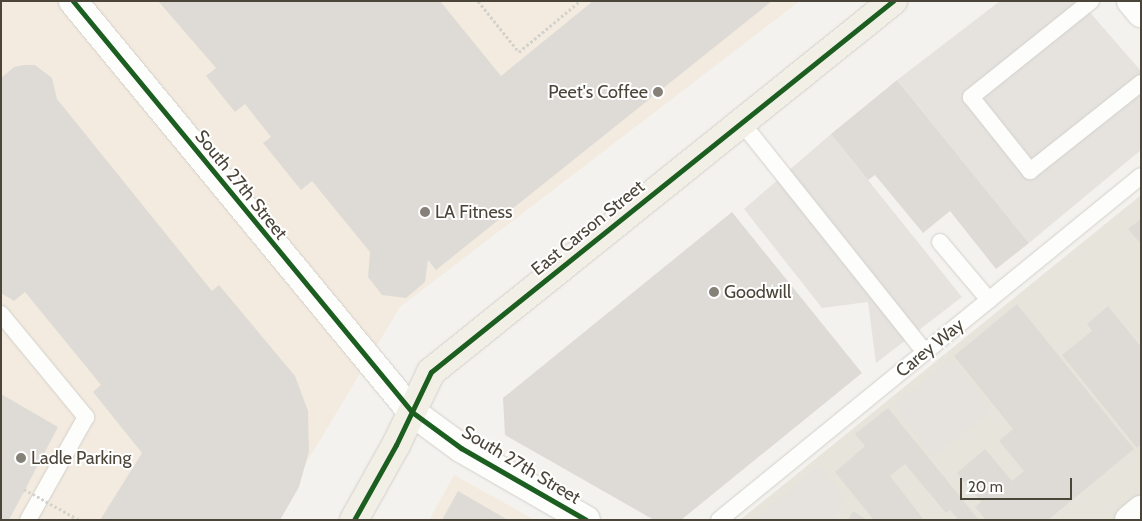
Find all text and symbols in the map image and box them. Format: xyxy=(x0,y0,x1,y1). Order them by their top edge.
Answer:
place label: Peet's Coffee xyxy=(548,81,648,103)
marker: Peet's Coffee xyxy=(652,86,664,98)
street label: South 27th Street xyxy=(190,126,292,244)
street label: East Carson Street xyxy=(527,176,649,280)
place label: LA Fitness xyxy=(435,201,513,223)
marker: LA Fitness xyxy=(419,206,431,218)
place label: Goodwill xyxy=(724,281,791,303)
marker: Goodwill xyxy=(708,286,720,298)
street label: Carey Way xyxy=(892,314,968,382)
street label: South 27th Street xyxy=(458,421,584,509)
place label: Ladle Parking xyxy=(31,447,131,469)
marker: Ladle Parking xyxy=(15,452,27,464)
scale bar xyxy=(962,468,1074,500)
text: 20 m xyxy=(968,478,1003,496)

